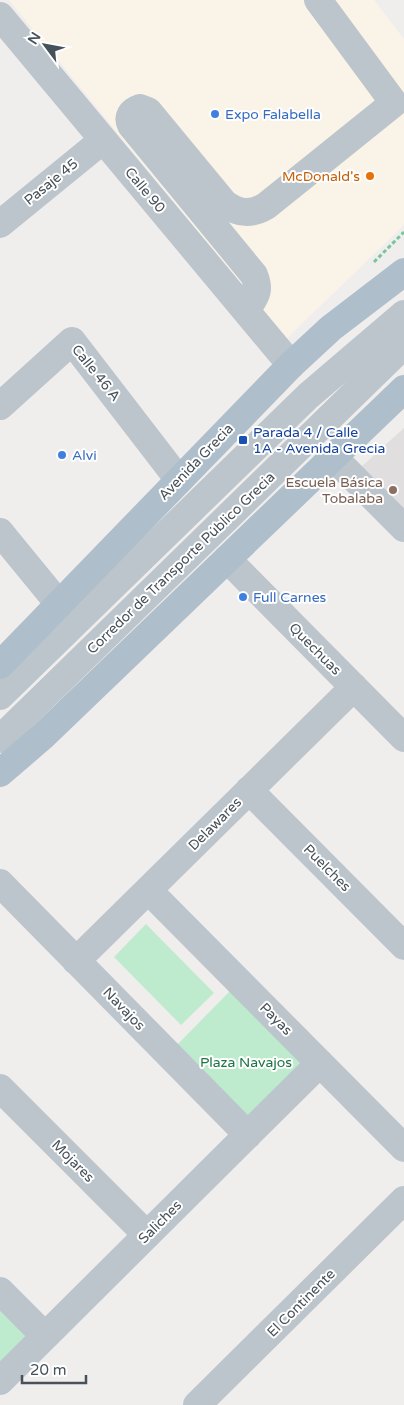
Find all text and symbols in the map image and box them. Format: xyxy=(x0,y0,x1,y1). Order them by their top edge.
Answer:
north arrow xyxy=(20,20,70,70)
text: N xyxy=(24,29,45,48)
place label: Expo Falabella xyxy=(225,106,321,123)
marker: Expo Falabella xyxy=(209,108,221,120)
street label: Pasaje 45 xyxy=(21,155,81,209)
street label: Calle 90 xyxy=(121,164,169,216)
place label: McDonald's xyxy=(282,168,360,185)
marker: McDonald's xyxy=(364,170,376,182)
street label: Calle 46 A xyxy=(68,341,124,405)
street label: Avenida Grecia xyxy=(155,420,237,504)
place label: Parada 4 / Calle 1A - Avenida Grecia xyxy=(253,424,385,457)
marker: Parada 4 / Calle 1A - Avenida Grecia xyxy=(237,434,249,446)
place label: Alvi xyxy=(72,447,97,464)
marker: Alvi xyxy=(56,449,68,461)
street label: Corredor de Transporte Público Grecia xyxy=(84,468,278,658)
place label: Escuela Básica Tobalaba xyxy=(285,474,383,507)
marker: Escuela Básica Tobalaba xyxy=(387,484,399,496)
place label: Full Carnes xyxy=(253,589,327,606)
marker: Full Carnes xyxy=(237,591,249,603)
street label: Quechuas xyxy=(285,619,345,679)
street label: Delawares xyxy=(185,794,245,854)
street label: Puelches xyxy=(300,841,354,895)
street label: Navajos xyxy=(99,984,149,1034)
street label: Payas xyxy=(256,999,296,1039)
park label: Plaza Navajos xyxy=(200,1054,292,1071)
street label: Mojares xyxy=(48,1136,98,1186)
street label: Saliches xyxy=(135,1197,185,1247)
street label: El Continente xyxy=(263,1265,339,1341)
scale bar xyxy=(22,1352,86,1384)
text: 20 m xyxy=(30,1361,67,1379)

